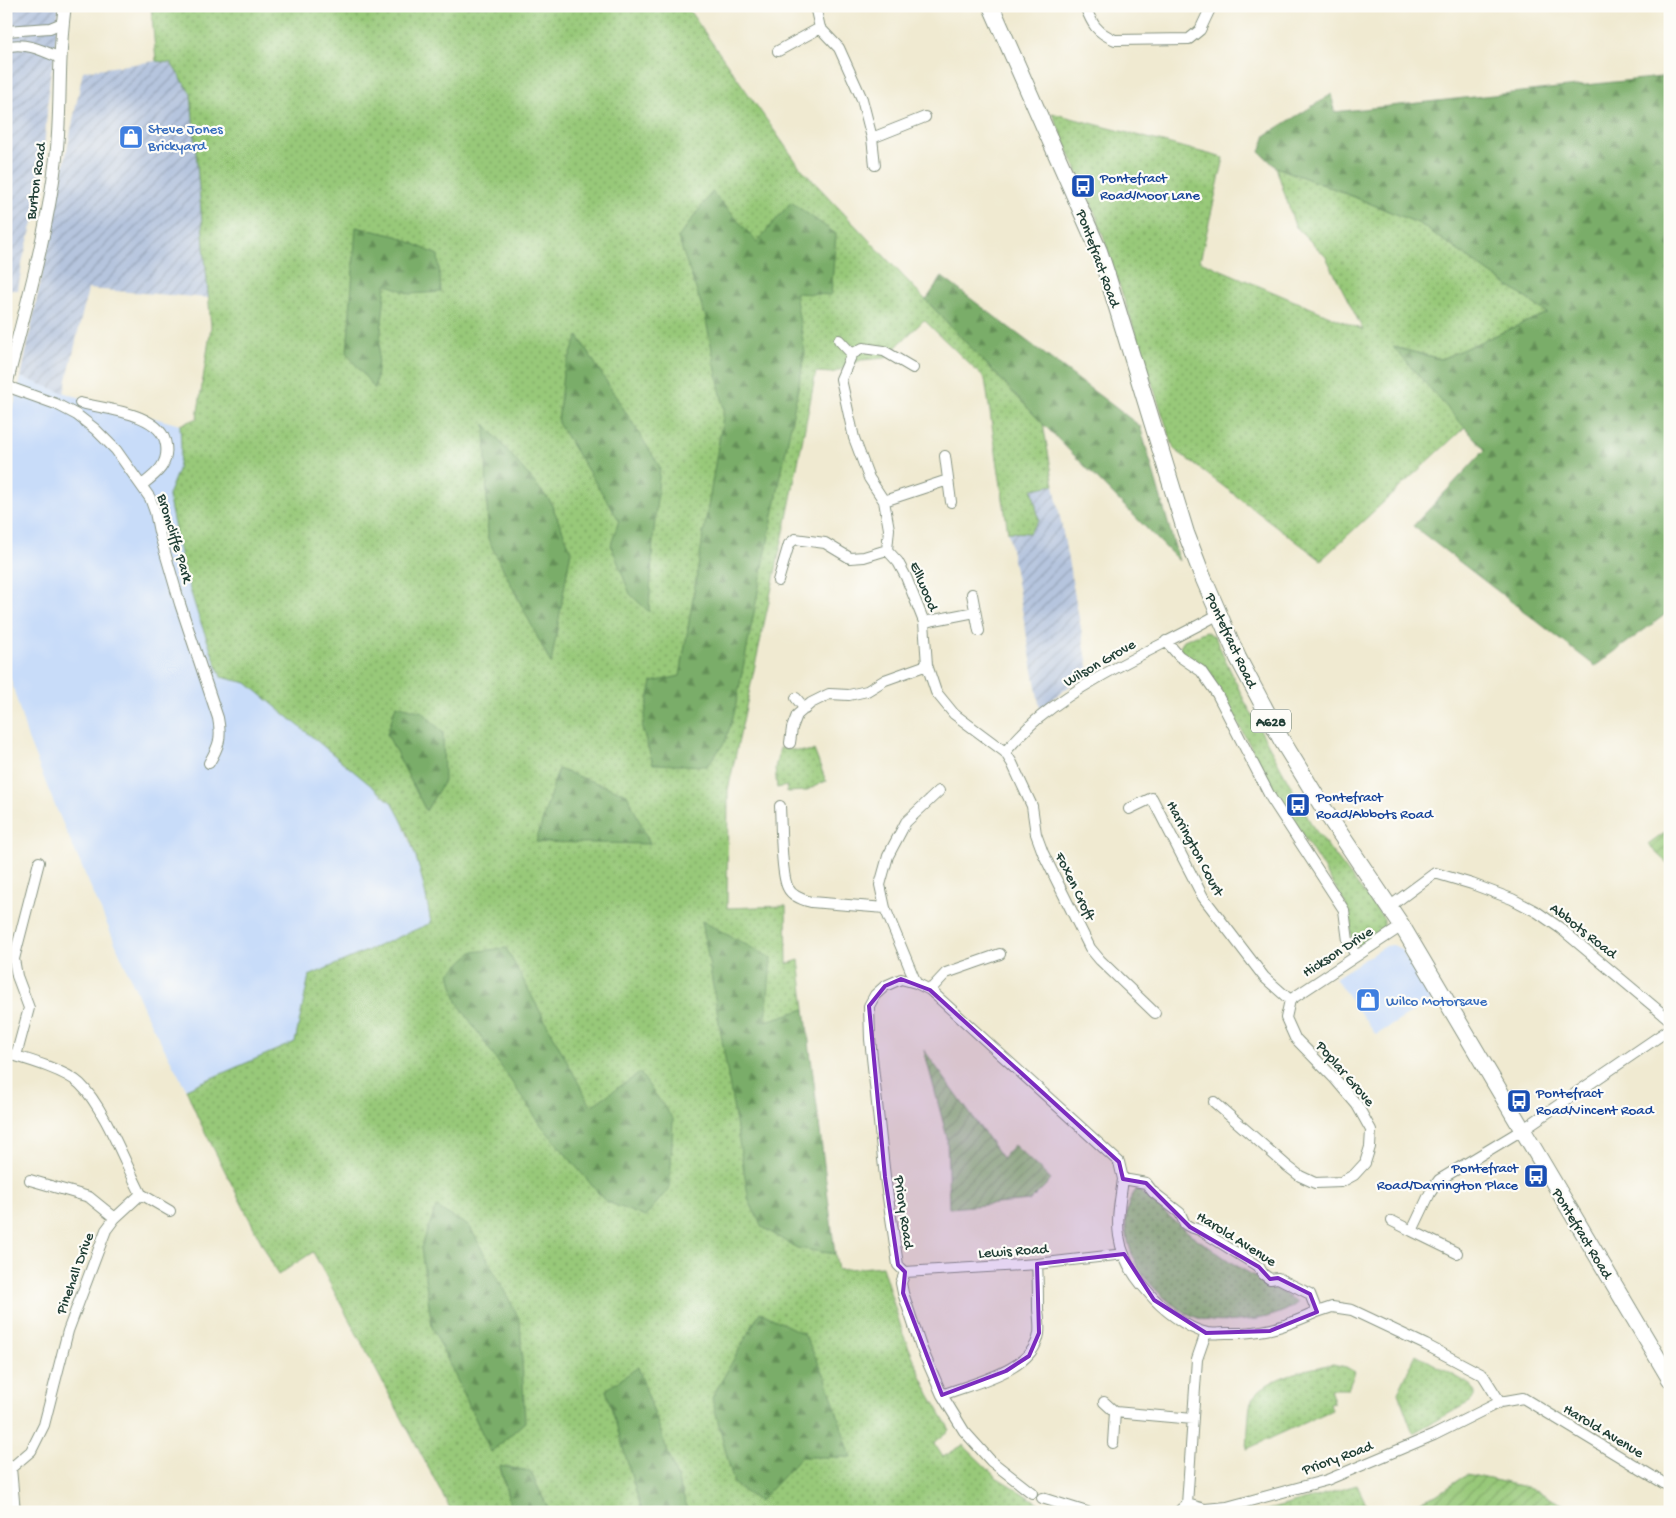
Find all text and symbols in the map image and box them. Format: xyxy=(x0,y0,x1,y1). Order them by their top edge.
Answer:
place label: Steve Jones Brickyard xyxy=(147,121,223,156)
shop icon: Steve Jones Brickyard xyxy=(118,124,144,150)
street label: Burton Road xyxy=(23,141,51,222)
place label: Pontefract Road/Moor Lane xyxy=(1099,170,1200,205)
bus stop icon: Pontefract Road/Moor Lane xyxy=(1070,173,1096,199)
street label: Pontefract Road xyxy=(1071,206,1124,311)
street label: Bromcliffe Park xyxy=(152,491,197,587)
street label: Ellwood xyxy=(905,559,942,615)
street label: Pontefract Road xyxy=(1200,590,1261,692)
street label: Wilson Grove xyxy=(1061,636,1139,692)
road number: A628 xyxy=(1251,709,1291,732)
place label: Pontefract Road/Abbots Road xyxy=(1315,789,1434,824)
bus stop icon: Pontefract Road/Abbots Road xyxy=(1285,792,1311,818)
street label: Harrington Court xyxy=(1162,798,1228,901)
street label: Foxen Croft xyxy=(1050,849,1099,926)
street label: Abbots Road xyxy=(1546,900,1621,964)
street label: Hickson Drive xyxy=(1300,923,1377,982)
shop icon: Wilco Motorsave xyxy=(1355,987,1381,1013)
place label: Wilco Motorsave xyxy=(1386,993,1488,1011)
street label: Poplar Grove xyxy=(1311,1037,1378,1111)
place label: Pontefract Road/Vincent Road xyxy=(1535,1085,1655,1120)
bus stop icon: Pontefract Road/Vincent Road xyxy=(1506,1088,1532,1114)
place label: Pontefract Road/Darrington Place xyxy=(1377,1160,1520,1195)
bus stop icon: Pontefract Road/Darrington Place xyxy=(1523,1163,1549,1189)
street label: Priory Road xyxy=(889,1174,917,1251)
street label: Pontefract Road xyxy=(1547,1184,1616,1284)
street label: Harold Avenue xyxy=(1193,1208,1279,1272)
street label: Pinehall Drive xyxy=(52,1230,99,1318)
street label: Lewis Road xyxy=(978,1240,1050,1263)
street label: Harold Avenue xyxy=(1559,1401,1647,1463)
street label: Priory Road xyxy=(1299,1437,1376,1480)

